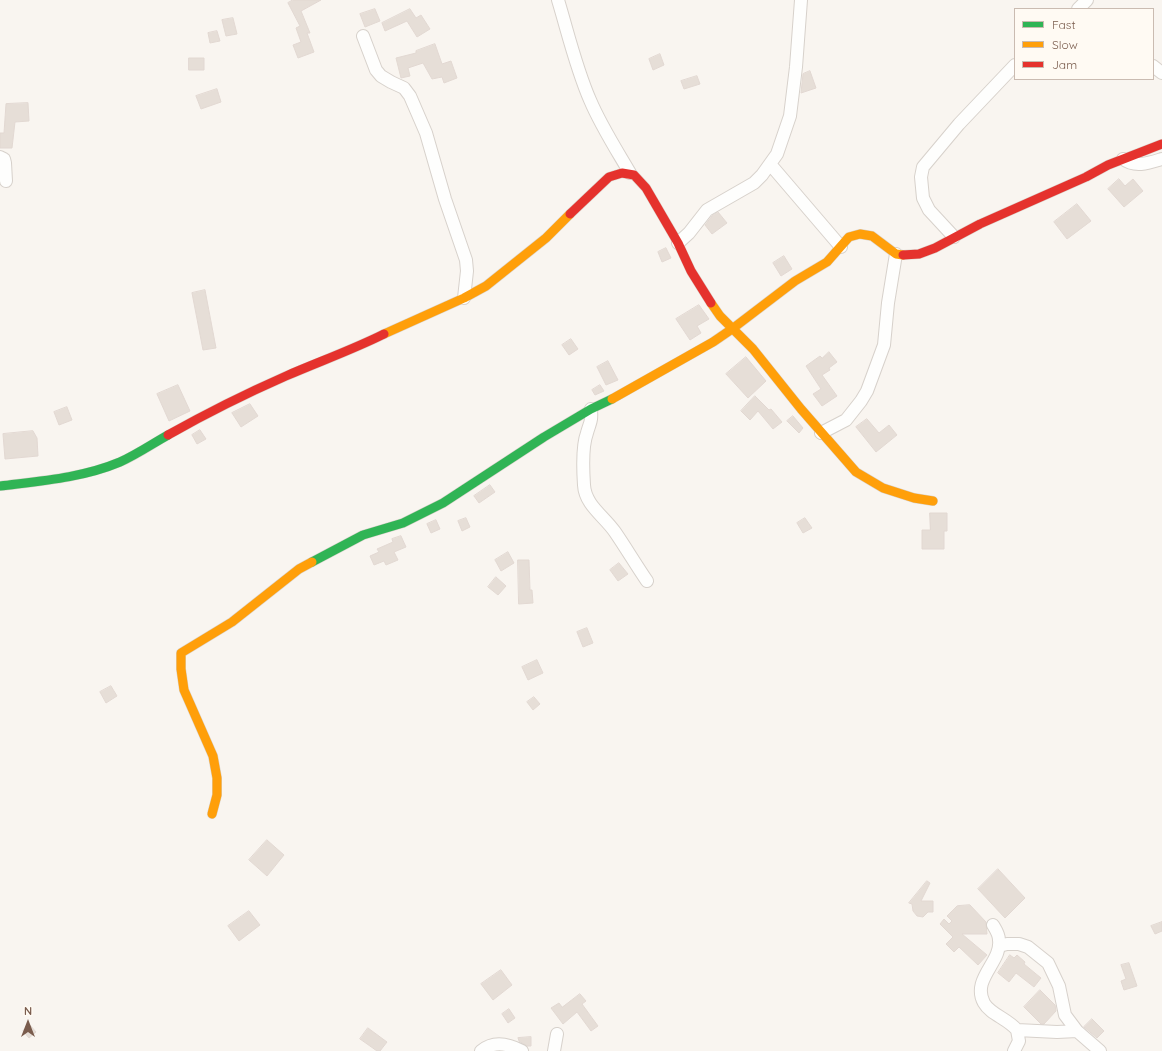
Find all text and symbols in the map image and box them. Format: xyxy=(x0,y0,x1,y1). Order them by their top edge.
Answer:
legend xyxy=(1014,8,1154,80)
text: Fast xyxy=(1052,17,1076,32)
text: Slow xyxy=(1052,37,1078,52)
text: Jam xyxy=(1052,57,1077,72)
north arrow xyxy=(8,1003,48,1043)
text: N xyxy=(24,1004,32,1018)

